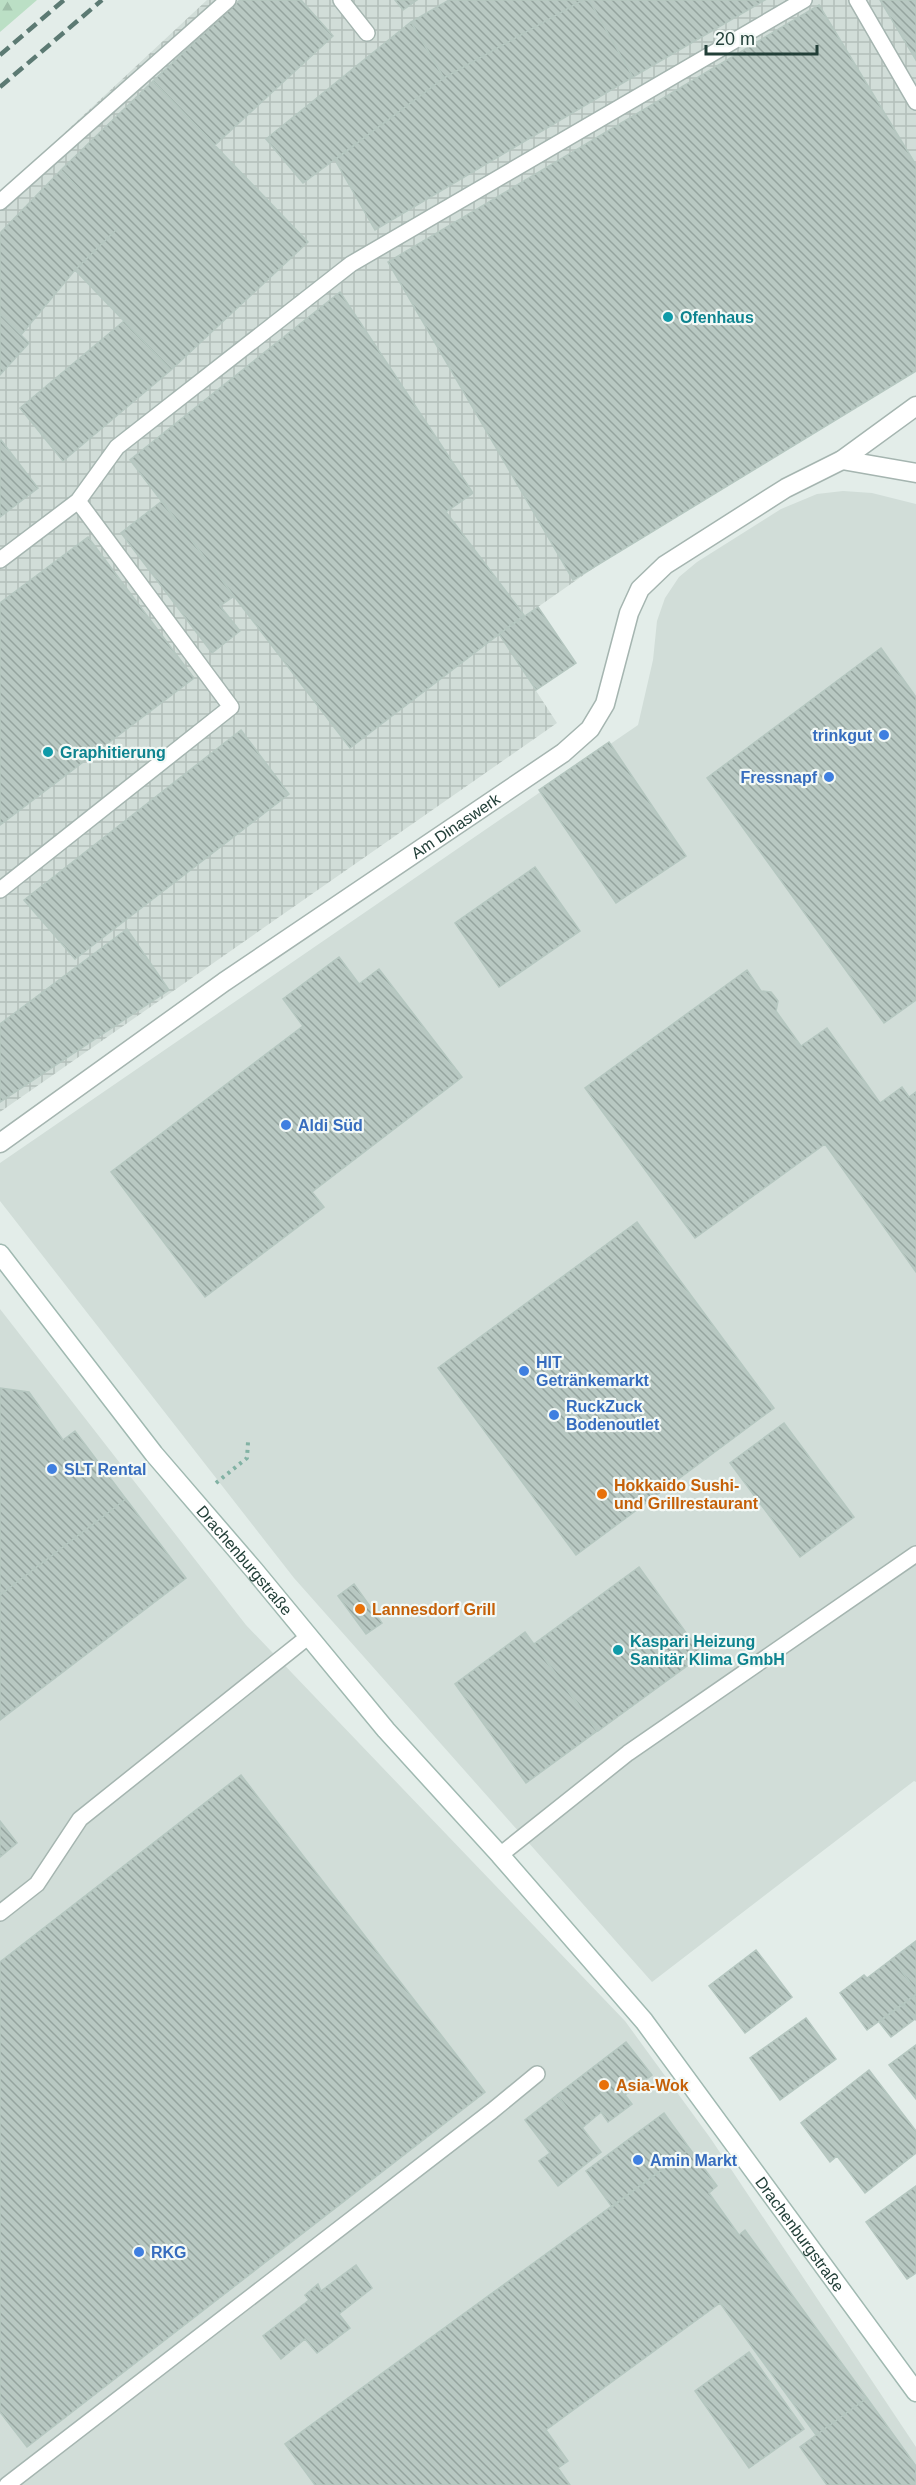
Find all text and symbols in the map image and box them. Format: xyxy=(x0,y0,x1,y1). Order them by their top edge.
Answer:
scale bar xyxy=(706,18,817,56)
text: 20 m xyxy=(715,29,755,49)
place label: Ofenhaus xyxy=(680,309,754,326)
marker: Ofenhaus xyxy=(661,310,675,324)
place label: trinkgut xyxy=(812,727,873,744)
marker: trinkgut xyxy=(877,728,891,742)
place label: Graphitierung xyxy=(60,744,166,761)
marker: Graphitierung xyxy=(41,745,55,759)
place label: Fressnapf xyxy=(741,769,818,786)
marker: Fressnapf xyxy=(822,770,836,784)
street label: Am Dinaswerk xyxy=(408,790,504,862)
place label: Aldi Süd xyxy=(298,1117,363,1134)
marker: Aldi Süd xyxy=(279,1118,293,1132)
place label: HIT Getränkemarkt xyxy=(536,1354,650,1389)
marker: HIT Getränkemarkt xyxy=(517,1364,531,1378)
place label: RuckZuck Bodenoutlet xyxy=(566,1398,660,1433)
marker: RuckZuck Bodenoutlet xyxy=(547,1408,561,1422)
place label: SLT Rental xyxy=(64,1461,146,1478)
marker: SLT Rental xyxy=(45,1462,59,1476)
place label: Hokkaido Sushi- und Grillrestaurant xyxy=(614,1477,759,1512)
marker: Hokkaido Sushi- und Grillrestaurant xyxy=(595,1487,609,1501)
street label: Drachenburgstraße xyxy=(193,1502,295,1619)
place label: Lannesdorf Grill xyxy=(372,1601,496,1618)
marker: Lannesdorf Grill xyxy=(353,1602,367,1616)
place label: Kaspari Heizung Sanitär Klima GmbH xyxy=(630,1633,785,1668)
marker: Kaspari Heizung Sanitär Klima GmbH xyxy=(611,1643,625,1657)
place label: Asia-Wok xyxy=(616,2077,689,2094)
marker: Asia-Wok xyxy=(597,2078,611,2092)
place label: Amin Markt xyxy=(650,2152,738,2169)
marker: Amin Markt xyxy=(631,2153,645,2167)
street label: Drachenburgstraße xyxy=(752,2174,847,2295)
place label: RKG xyxy=(151,2244,187,2261)
marker: RKG xyxy=(132,2245,146,2259)

